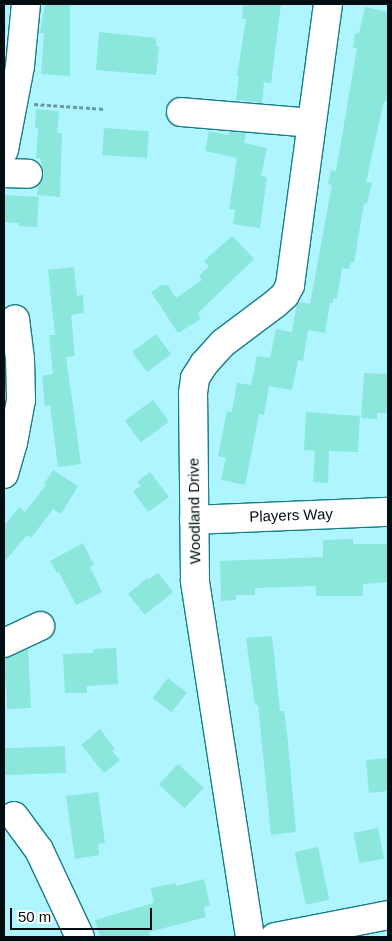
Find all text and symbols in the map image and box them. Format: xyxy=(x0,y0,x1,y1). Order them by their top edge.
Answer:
street label: Woodland Drive xyxy=(184,458,204,564)
street label: Players Way xyxy=(249,505,333,525)
scale bar xyxy=(12,898,155,930)
text: 50 m xyxy=(18,908,51,925)

